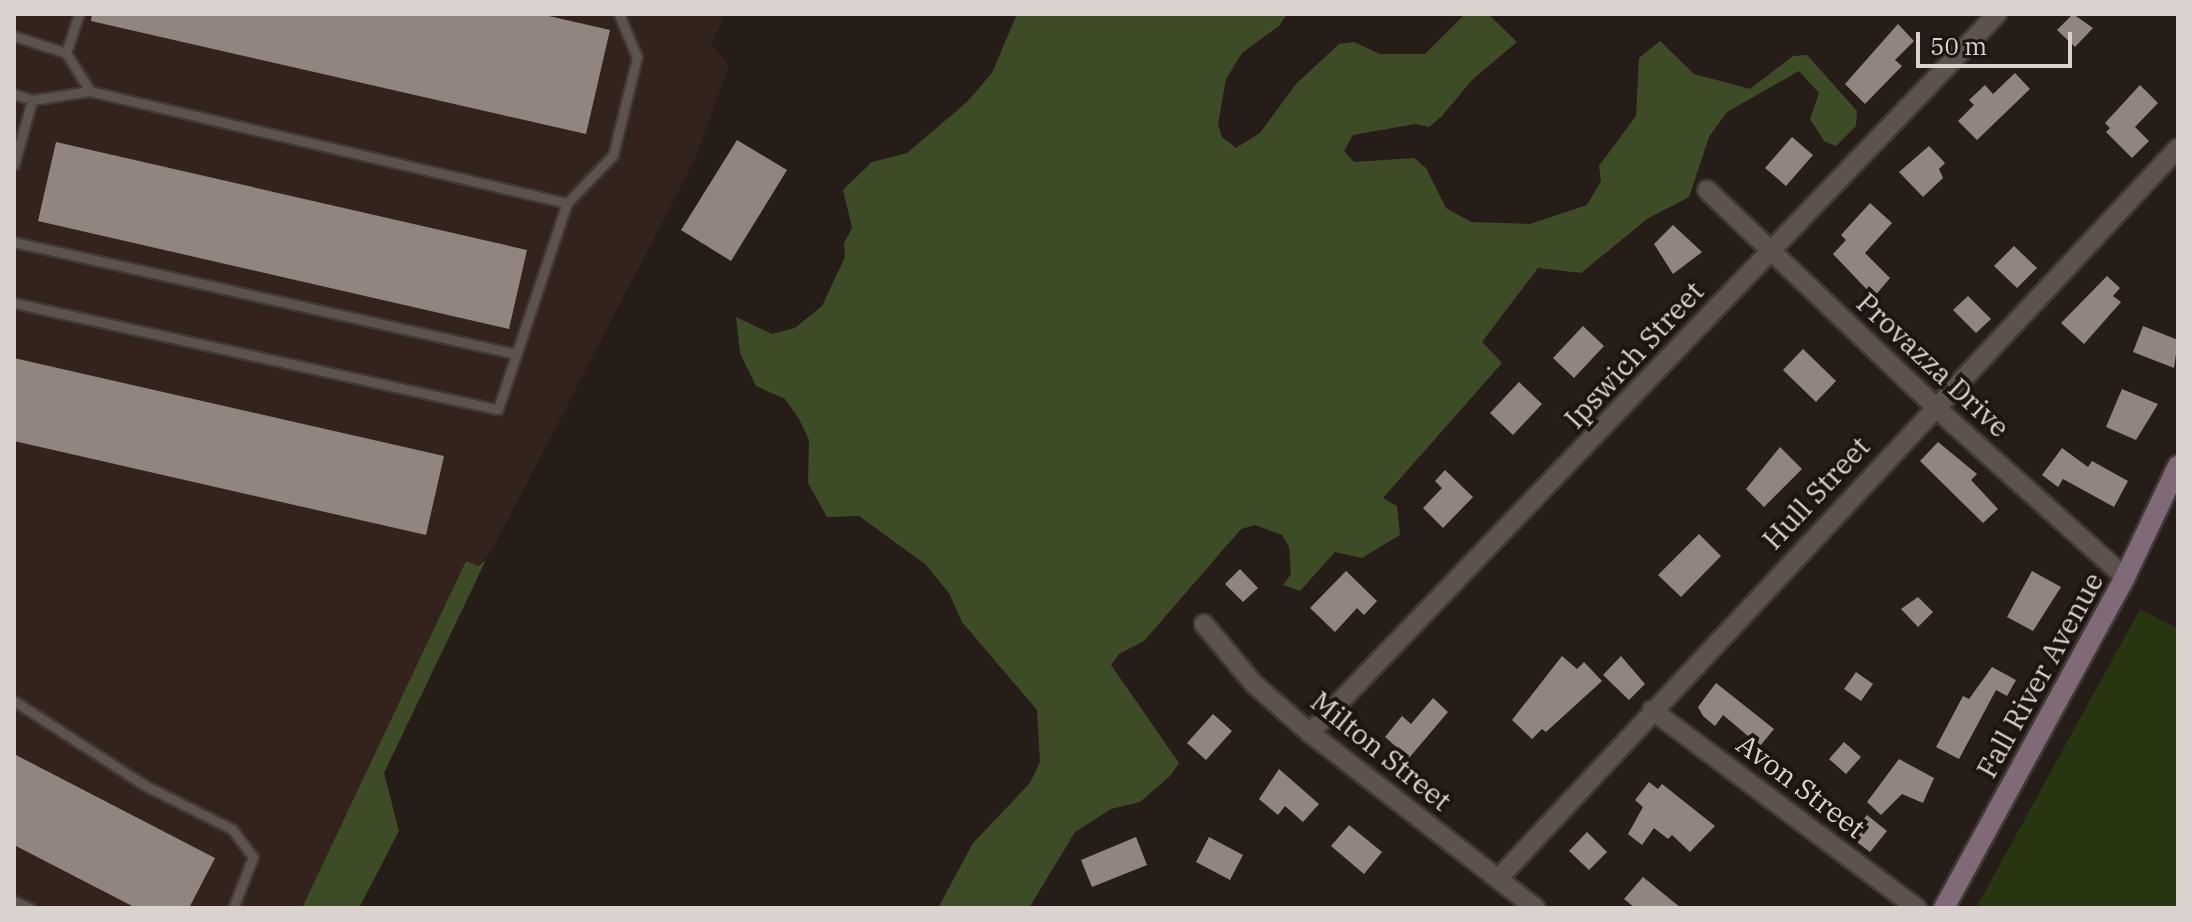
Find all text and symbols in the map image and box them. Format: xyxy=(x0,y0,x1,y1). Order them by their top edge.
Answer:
scale bar xyxy=(1920,16,2076,66)
text: 50 m xyxy=(1930,30,1987,62)
street label: Ipswich Street xyxy=(1558,275,1710,435)
street label: Provazza Drive xyxy=(1850,286,2016,444)
street label: Hull Street xyxy=(1756,430,1876,556)
street label: Fall River Avenue xyxy=(1970,566,2110,784)
street label: Milton Street xyxy=(1304,684,1458,818)
street label: Avon Street xyxy=(1730,727,1872,845)

